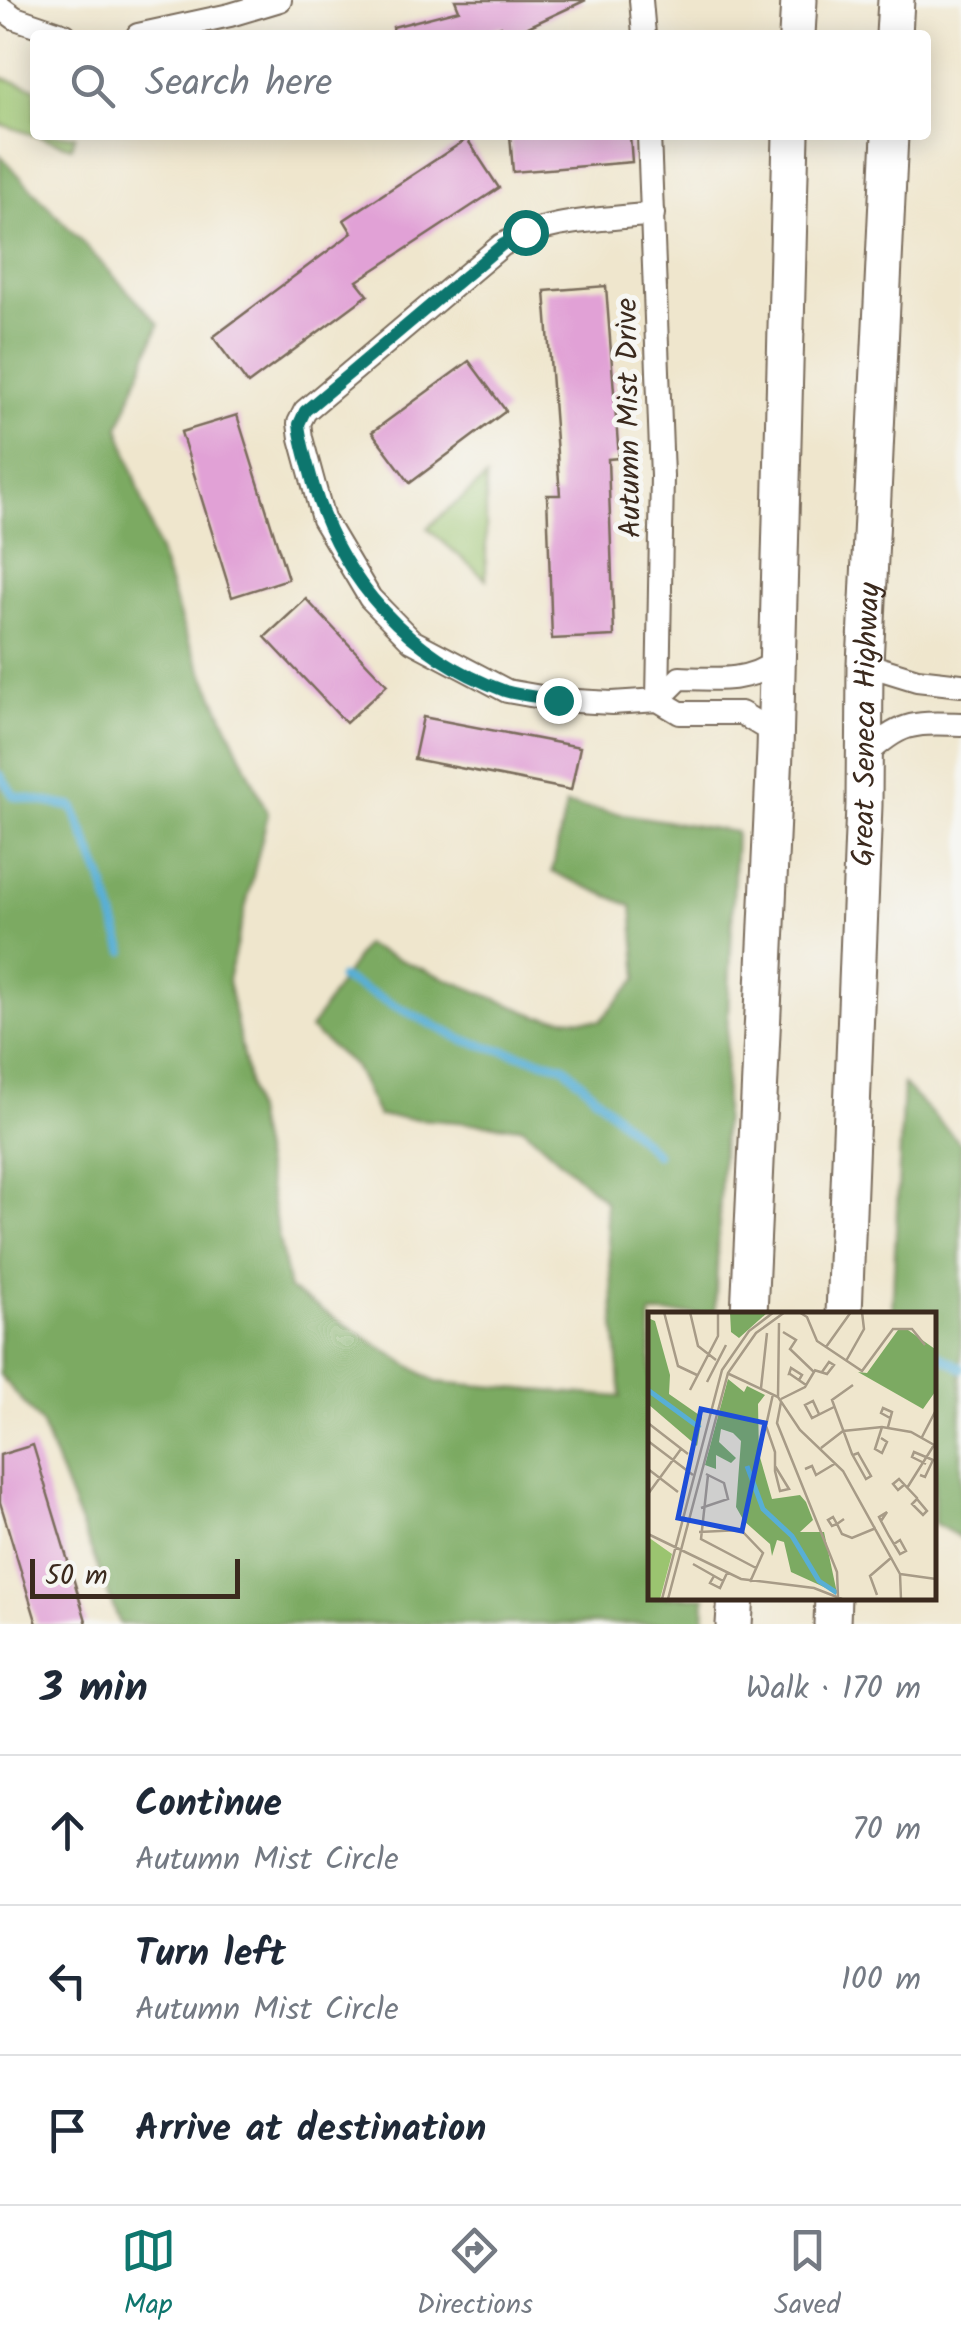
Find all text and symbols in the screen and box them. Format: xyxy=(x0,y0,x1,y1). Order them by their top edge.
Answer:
search box xyxy=(30,30,931,140)
text: Search here xyxy=(145,55,332,115)
icon: search xyxy=(65,58,120,113)
route start xyxy=(503,210,549,256)
street label: Autumn Mist Drive xyxy=(604,297,656,539)
street label: Great Seneca Highway xyxy=(840,581,895,867)
route end xyxy=(536,678,582,724)
inset map xyxy=(648,1312,936,1599)
scale bar xyxy=(30,1554,240,1598)
text: 50 m xyxy=(45,1554,108,1599)
text: 3 min xyxy=(40,1656,148,1723)
text: Walk · 170 m xyxy=(746,1664,921,1715)
text: Continue xyxy=(135,1775,282,1835)
icon: ahead xyxy=(40,1803,95,1858)
text: 70 m xyxy=(852,1805,921,1856)
text: Autumn Mist Circle xyxy=(135,1835,399,1886)
text: Turn left xyxy=(135,1925,286,1985)
icon: left xyxy=(40,1953,95,2008)
text: 100 m xyxy=(841,1955,921,2006)
text: Autumn Mist Circle xyxy=(135,1985,399,2036)
text: Arrive at destination xyxy=(135,2100,486,2160)
icon: arrive xyxy=(40,2103,95,2158)
tab: Map xyxy=(121,2223,176,2328)
tab: Directions xyxy=(417,2223,533,2328)
tab: Saved xyxy=(774,2223,840,2328)

